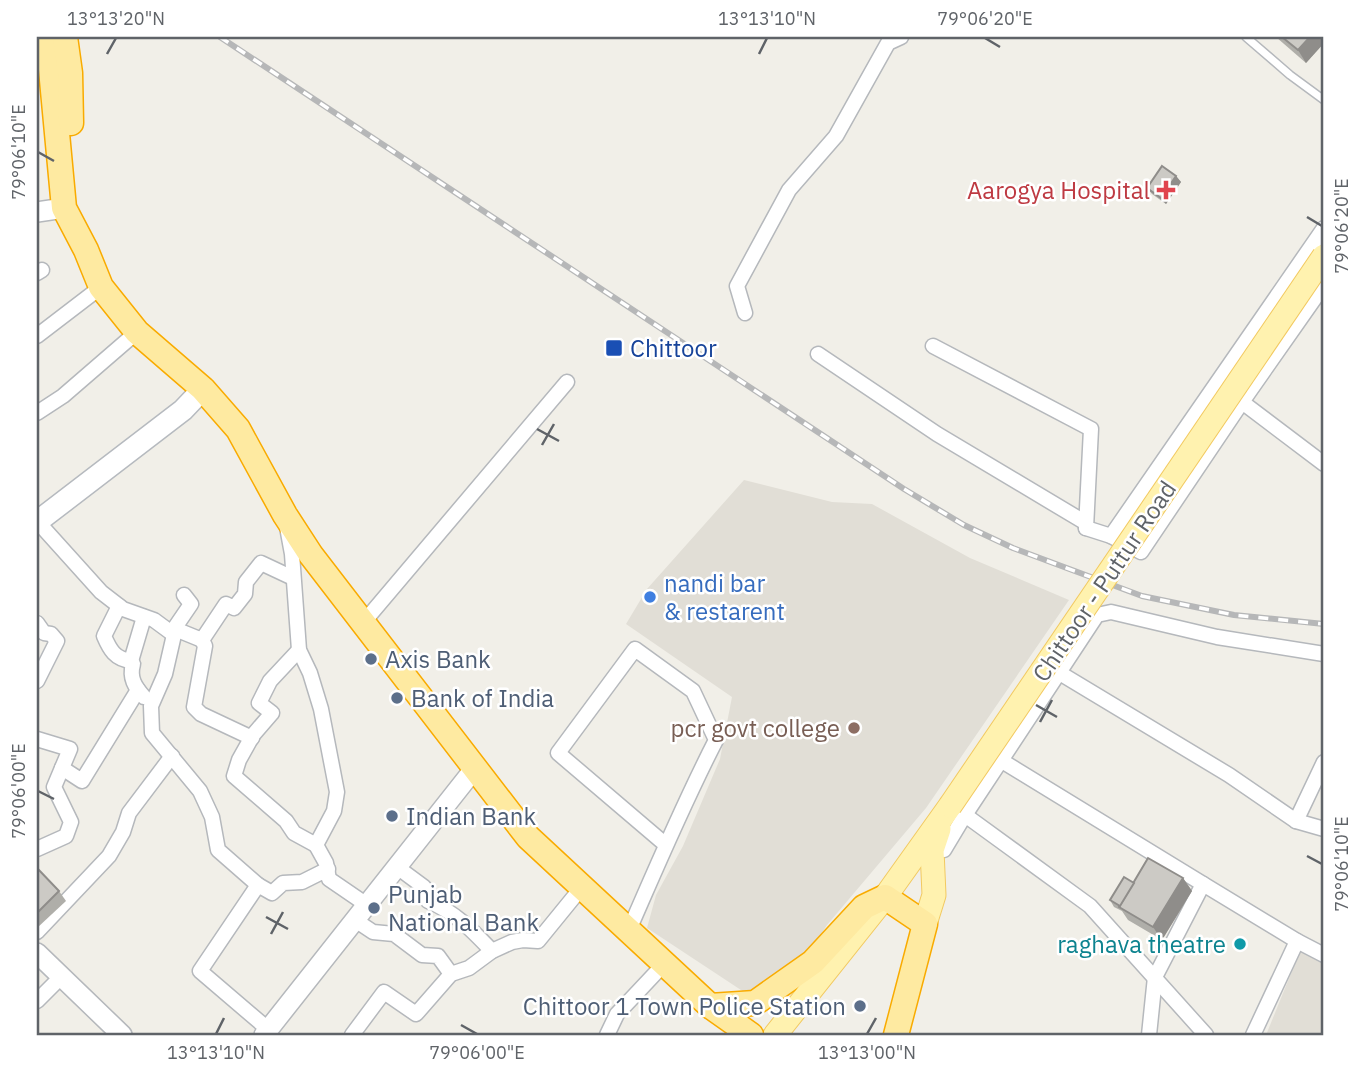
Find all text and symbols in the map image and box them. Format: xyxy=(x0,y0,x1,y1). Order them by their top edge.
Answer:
text: 13°13'20"N xyxy=(67,7,165,30)
text: 13°13'10"N xyxy=(718,7,816,30)
text: 79°06'20"E xyxy=(937,7,1033,30)
text: 79°06'10"E xyxy=(7,104,30,200)
place label: Aarogya Hospital xyxy=(967,174,1150,206)
text: 79°06'20"E xyxy=(1330,178,1353,274)
marker: Aarogya Hospital xyxy=(1156,180,1176,200)
place label: Chittoor xyxy=(630,332,717,364)
marker: Chittoor xyxy=(604,338,624,358)
street label: Chittoor - Puttur Road xyxy=(1025,474,1183,688)
place label: nandi bar & restarent xyxy=(664,567,785,627)
marker: nandi bar & restarent xyxy=(642,589,658,605)
place label: Axis Bank xyxy=(385,643,491,675)
marker: Axis Bank xyxy=(363,651,379,667)
place label: Bank of India xyxy=(411,682,554,714)
marker: Bank of India xyxy=(389,690,405,706)
place label: pcr govt college xyxy=(671,712,840,744)
marker: pcr govt college xyxy=(846,720,862,736)
text: 79°06'00"E xyxy=(7,743,30,839)
place label: Indian Bank xyxy=(406,800,536,832)
marker: Indian Bank xyxy=(384,808,400,824)
text: 79°06'10"E xyxy=(1330,816,1353,912)
place label: Punjab National Bank xyxy=(388,878,539,938)
marker: Punjab National Bank xyxy=(366,900,382,916)
place label: raghava theatre xyxy=(1057,928,1226,960)
marker: raghava theatre xyxy=(1232,936,1248,952)
place label: Chittoor 1 Town Police Station xyxy=(523,990,846,1022)
marker: Chittoor 1 Town Police Station xyxy=(852,998,868,1014)
text: 13°13'10"N xyxy=(167,1041,265,1064)
text: 79°06'00"E xyxy=(429,1041,525,1064)
text: 13°13'00"N xyxy=(818,1041,916,1064)

